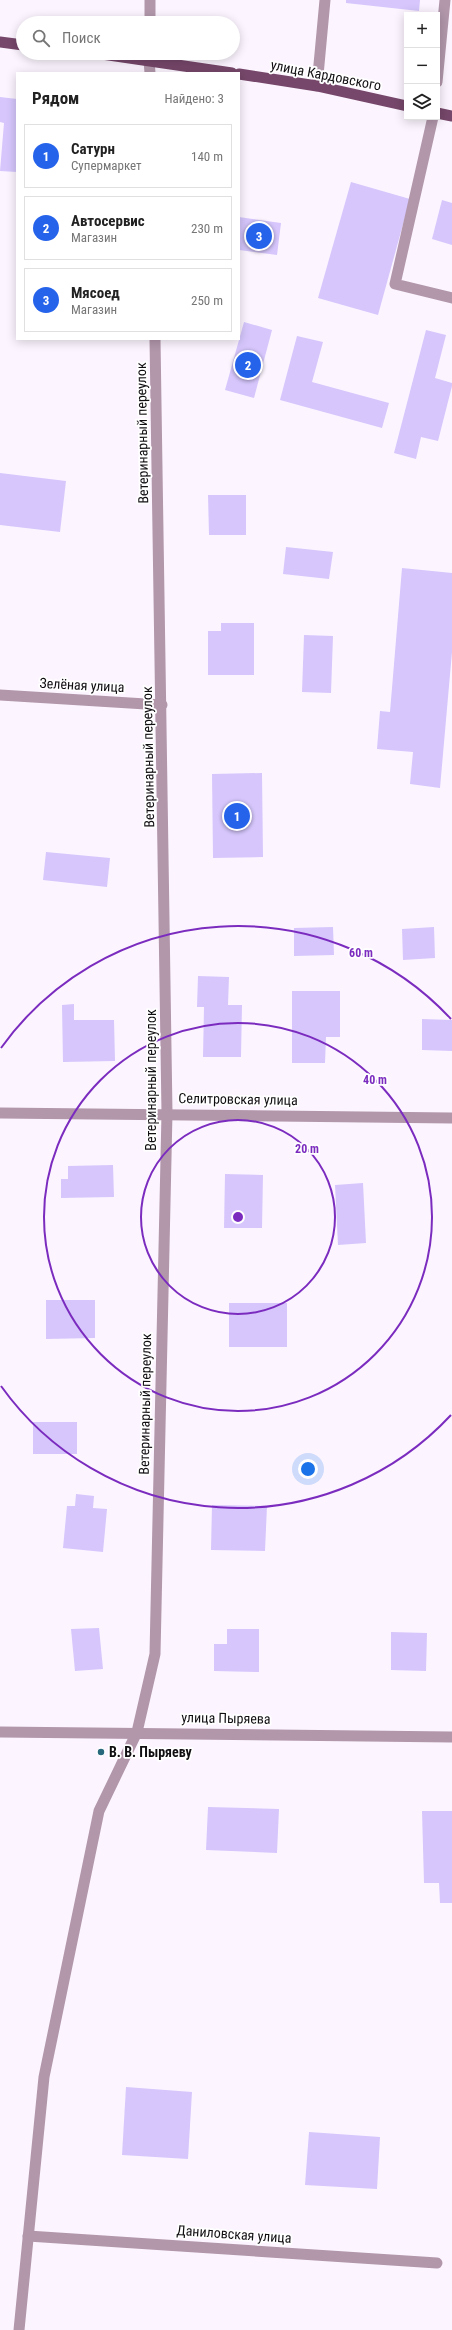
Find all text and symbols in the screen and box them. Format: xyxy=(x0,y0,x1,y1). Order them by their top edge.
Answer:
map controls xyxy=(404,12,440,120)
button: + xyxy=(404,12,440,48)
search box xyxy=(16,16,240,60)
icon: search xyxy=(30,27,52,49)
text: Поиск xyxy=(62,29,101,47)
button: − xyxy=(404,48,440,84)
street label: улица Кардовского xyxy=(269,56,383,94)
button: layers xyxy=(404,84,440,120)
text: Рядом xyxy=(32,88,79,108)
text: Найдено: 3 xyxy=(164,91,224,106)
text: Сатурн xyxy=(71,140,115,158)
text: 1 xyxy=(43,149,49,164)
text: 140 m xyxy=(191,149,223,164)
text: Супермаркет xyxy=(71,158,142,173)
text: Автосервис xyxy=(71,212,145,230)
text: 2 xyxy=(43,221,49,236)
text: 230 m xyxy=(191,221,223,236)
pin: 3 xyxy=(246,221,272,251)
text: Магазин xyxy=(71,230,117,245)
text: Мясоед xyxy=(71,284,120,302)
text: 3 xyxy=(43,293,49,308)
text: 250 m xyxy=(191,293,223,308)
text: Магазин xyxy=(71,302,117,317)
pin: 2 xyxy=(235,350,261,380)
street label: Ветеринарный переулок xyxy=(133,362,151,504)
street label: Зелёная улица xyxy=(39,675,125,695)
street label: Ветеринарный переулок xyxy=(139,686,157,828)
pin: 1 xyxy=(224,801,250,831)
text: 60 m xyxy=(349,946,373,960)
street label: Ветеринарный переулок xyxy=(143,1009,159,1151)
text: 40 m xyxy=(363,1073,387,1087)
street label: Селитровская улица xyxy=(178,1090,298,1108)
text: 20 m xyxy=(295,1142,319,1156)
centre of rings xyxy=(231,1210,245,1224)
street label: Ветеринарный переулок xyxy=(136,1333,154,1475)
your location xyxy=(298,1459,318,1479)
street label: улица Пыряева xyxy=(181,1709,271,1727)
place label: В. В. Пыряеву xyxy=(109,1744,193,1760)
marker: В. В. Пыряеву xyxy=(96,1747,106,1757)
street label: Даниловская улица xyxy=(176,2222,292,2246)

